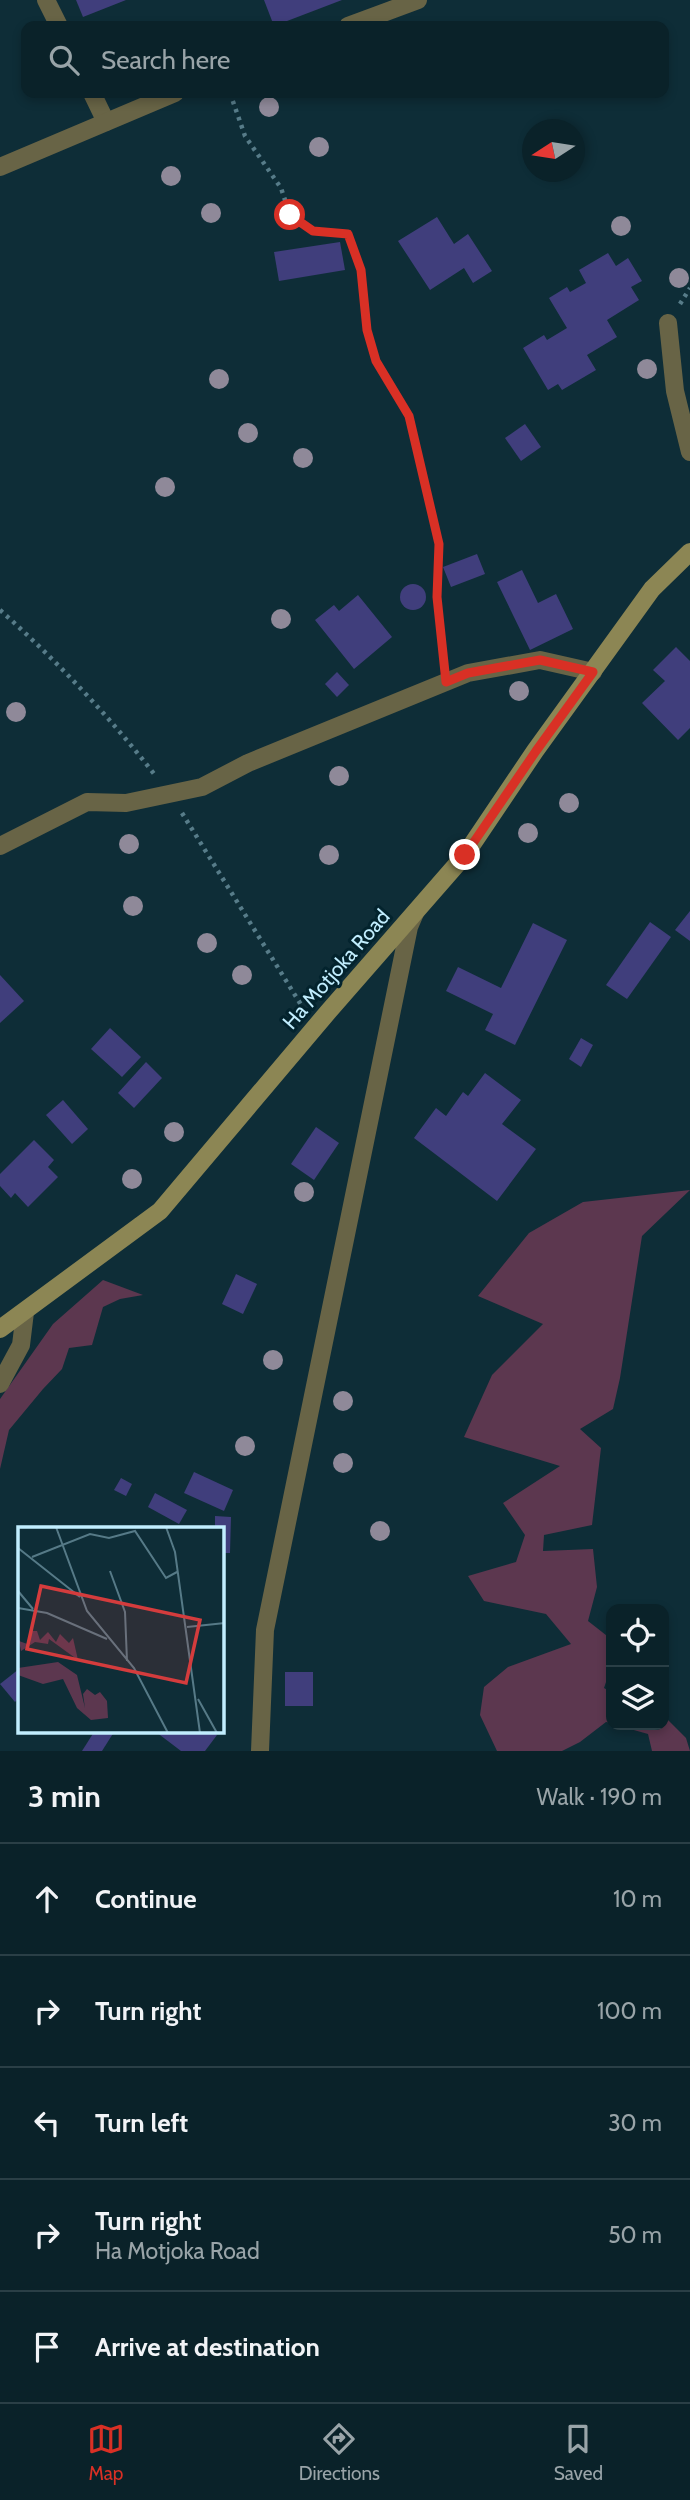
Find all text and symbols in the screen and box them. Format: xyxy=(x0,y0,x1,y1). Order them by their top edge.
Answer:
search box xyxy=(21,21,669,98)
icon: search xyxy=(45,41,83,79)
text: Search here xyxy=(101,44,230,76)
north arrow xyxy=(522,119,585,182)
route start xyxy=(274,199,305,230)
route end xyxy=(449,839,480,870)
street label: Ha Motjoka Road xyxy=(277,904,396,1035)
inset map xyxy=(18,1527,224,1734)
map controls xyxy=(606,1604,669,1730)
button: locate xyxy=(606,1604,669,1667)
button: layers xyxy=(606,1667,669,1730)
text: 3 min xyxy=(28,1778,101,1815)
text: Walk · 190 m xyxy=(537,1783,662,1811)
icon: ahead xyxy=(28,1880,66,1918)
text: Continue xyxy=(95,1883,197,1915)
text: 10 m xyxy=(613,1885,662,1913)
icon: right xyxy=(28,1992,66,2030)
text: Turn right xyxy=(95,1995,201,2027)
text: 100 m xyxy=(597,1997,662,2025)
icon: left xyxy=(28,2104,66,2142)
text: Turn left xyxy=(95,2107,188,2139)
text: 30 m xyxy=(608,2109,662,2137)
text: Turn right xyxy=(95,2205,201,2237)
icon: right xyxy=(28,2216,66,2254)
text: 50 m xyxy=(608,2221,662,2249)
text: Ha Motjoka Road xyxy=(95,2237,260,2265)
icon: arrive xyxy=(28,2328,66,2366)
text: Arrive at destination xyxy=(95,2331,320,2363)
tab: Map xyxy=(87,2420,125,2485)
tab: Directions xyxy=(299,2420,380,2485)
tab: Saved xyxy=(554,2420,603,2485)

